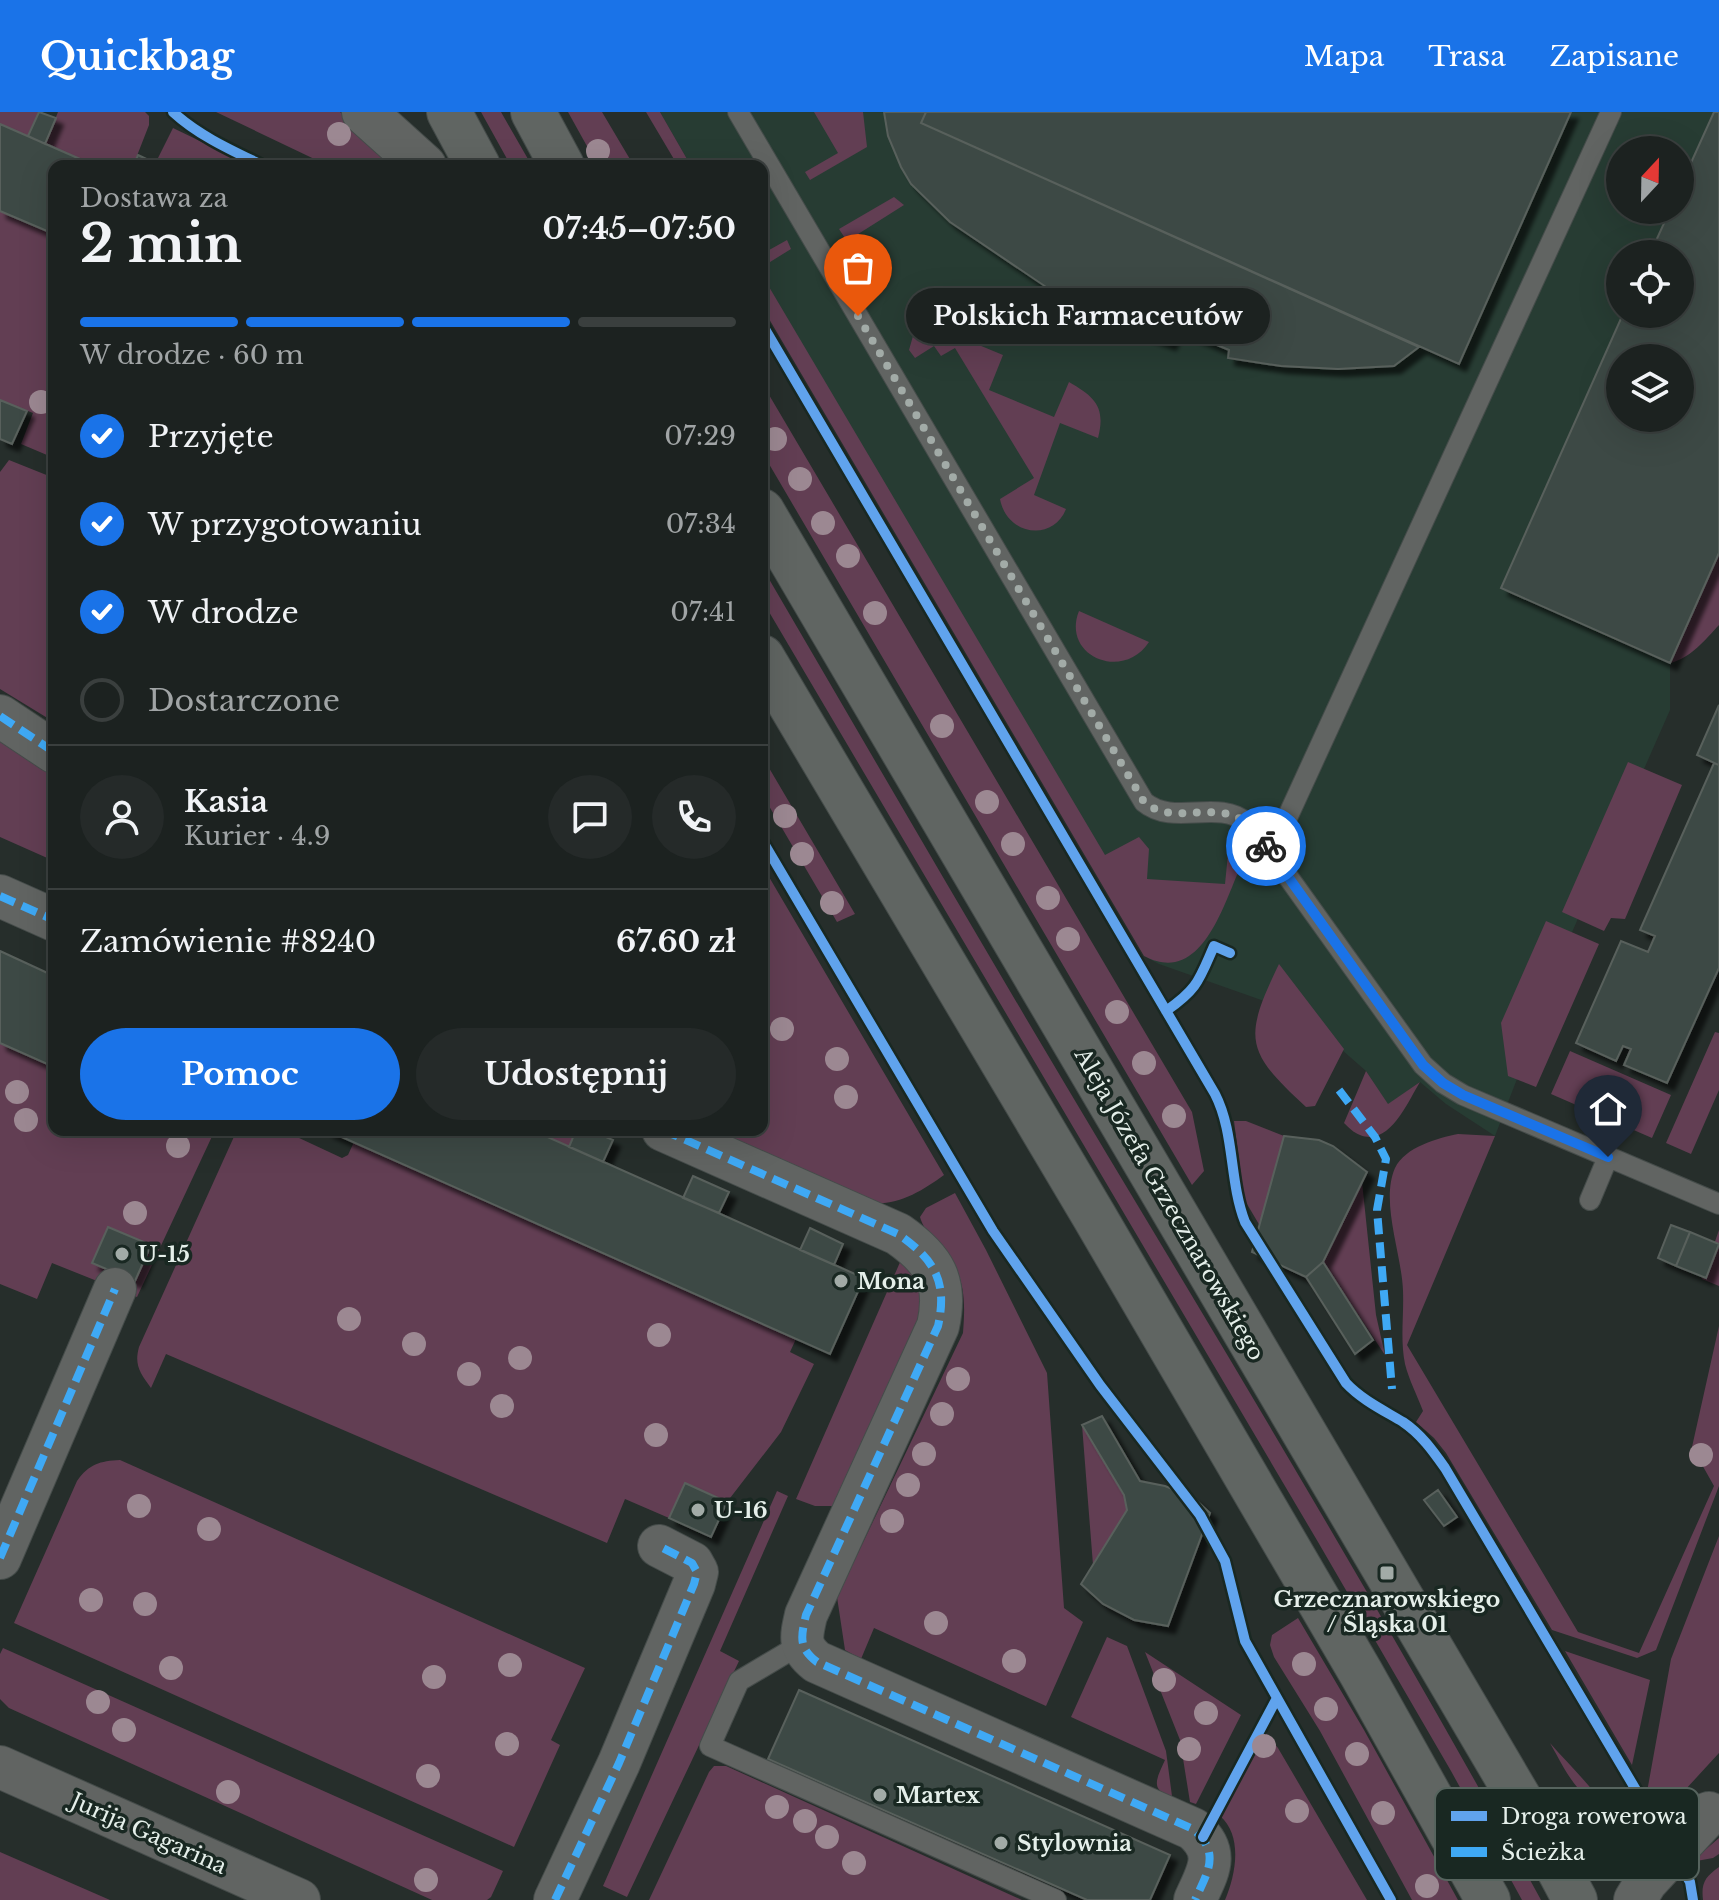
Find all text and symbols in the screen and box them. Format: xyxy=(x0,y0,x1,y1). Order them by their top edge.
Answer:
text: Quickbag xyxy=(40,33,234,80)
text: Mapa xyxy=(1304,39,1384,74)
text: Trasa xyxy=(1428,39,1506,74)
text: Zapisane xyxy=(1550,39,1679,74)
north arrow xyxy=(1606,136,1694,224)
map controls xyxy=(1606,136,1694,432)
text: Dostawa za xyxy=(80,182,228,214)
text: 07:45–07:50 xyxy=(543,210,736,247)
text: 2 min xyxy=(80,212,242,276)
pin xyxy=(824,234,892,316)
button: locate xyxy=(1606,240,1694,328)
icon: bag xyxy=(836,246,880,290)
callout: Polskich Farmaceutów xyxy=(906,288,1270,344)
text: Polskich Farmaceutów xyxy=(933,300,1243,332)
text: W drodze · 60 m xyxy=(80,339,304,371)
button: layers xyxy=(1606,344,1694,432)
icon: check xyxy=(80,414,124,458)
text: Przyjęte xyxy=(148,418,274,455)
text: 07:29 xyxy=(664,420,736,452)
icon: check xyxy=(80,502,124,546)
text: W przygotowaniu xyxy=(148,506,421,543)
text: 07:34 xyxy=(666,508,736,540)
icon: check xyxy=(80,590,124,634)
text: W drodze xyxy=(148,594,299,631)
text: 07:41 xyxy=(670,596,736,628)
text: Dostarczone xyxy=(148,682,340,719)
button: person xyxy=(80,775,164,859)
button: chat xyxy=(548,775,632,859)
button: phone xyxy=(652,775,736,859)
text: Kasia xyxy=(184,783,268,820)
courier xyxy=(1226,806,1306,886)
text: Kurier · 4.9 xyxy=(184,820,330,852)
icon: bike xyxy=(1244,824,1288,868)
text: Zamówienie #8240 xyxy=(80,923,376,960)
text: 67.60 zł xyxy=(616,923,736,960)
button: Pomoc xyxy=(80,1028,400,1120)
button: Udostępnij xyxy=(416,1028,736,1120)
street label: Aleja Józefa Grzecznarowskiego xyxy=(1068,1043,1270,1365)
pin xyxy=(1574,1075,1642,1157)
icon: home xyxy=(1586,1087,1630,1131)
place label: U-15 xyxy=(138,1241,190,1268)
marker: U-15 xyxy=(113,1245,131,1263)
place label: Mona xyxy=(857,1268,925,1295)
marker: Mona xyxy=(832,1272,850,1290)
place label: U-16 xyxy=(714,1497,768,1524)
marker: U-16 xyxy=(689,1501,707,1519)
marker: Grzecznarowskiego / Śląska 01 xyxy=(1378,1564,1396,1582)
place label: Grzecznarowskiego / Śląska 01 xyxy=(1274,1586,1500,1638)
place label: Martex xyxy=(896,1782,981,1809)
street label: Jurija Gagarina xyxy=(64,1786,232,1880)
marker: Martex xyxy=(871,1786,889,1804)
legend xyxy=(1435,1788,1699,1880)
text: Droga rowerowa xyxy=(1501,1803,1687,1830)
place label: Stylownia xyxy=(1017,1830,1132,1857)
marker: Stylownia xyxy=(992,1834,1010,1852)
text: Ścieżka xyxy=(1501,1838,1586,1866)

